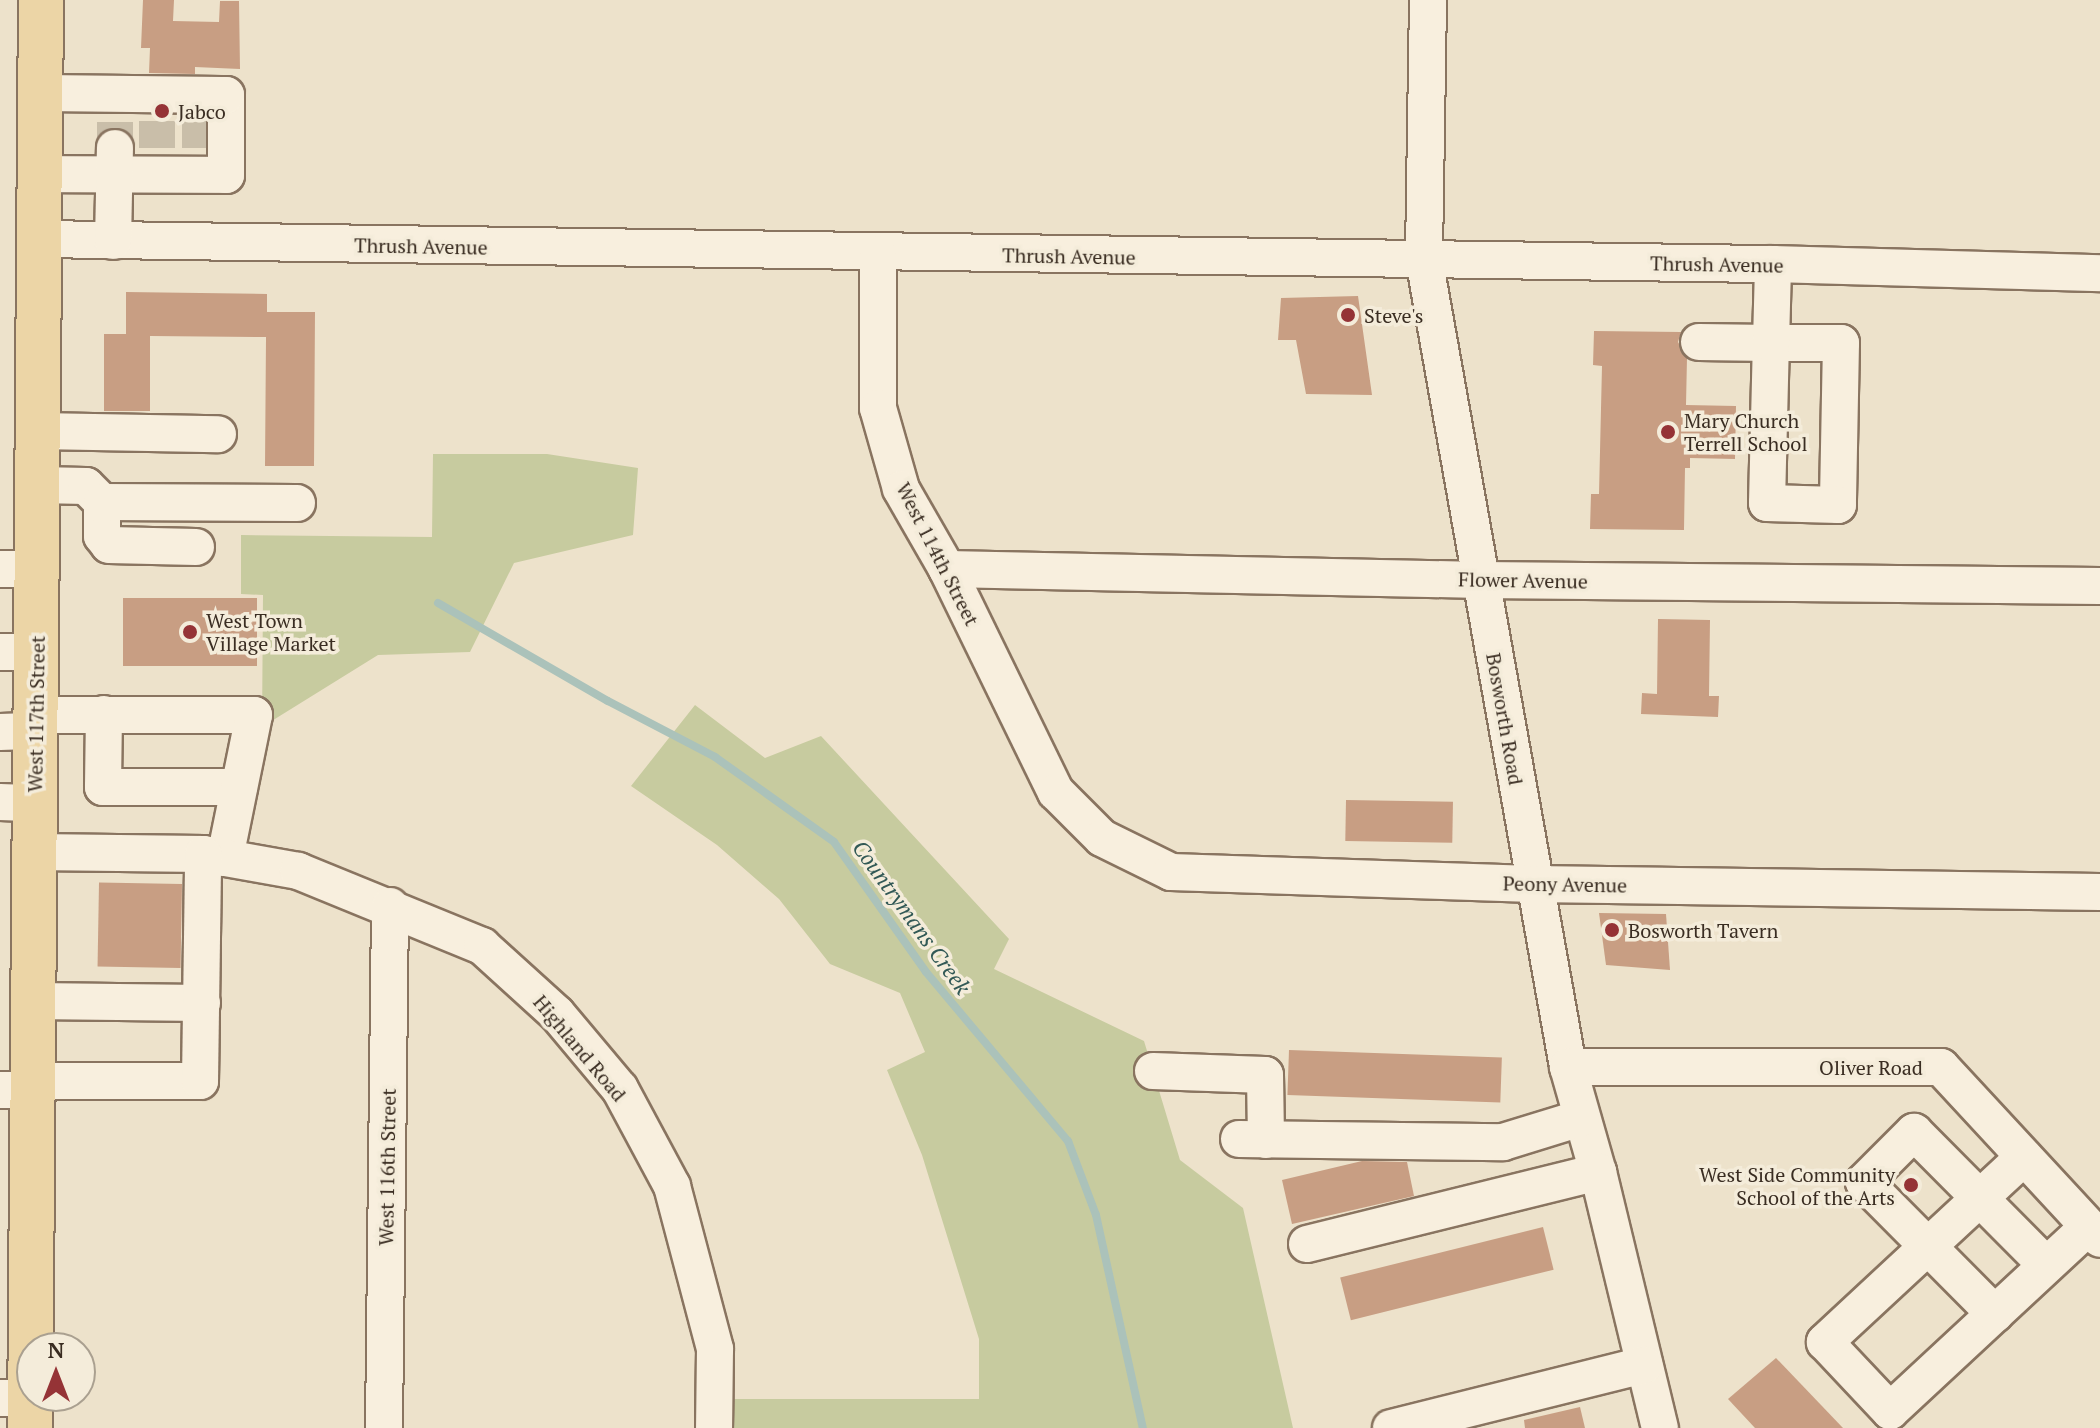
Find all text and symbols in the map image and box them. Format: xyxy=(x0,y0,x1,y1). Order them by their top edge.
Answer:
place label: Jabco xyxy=(178,99,226,123)
marker: Jabco xyxy=(153,102,171,120)
street label: Thrush Avenue xyxy=(354,233,488,259)
street label: Thrush Avenue xyxy=(1002,243,1136,269)
street label: Thrush Avenue xyxy=(1650,251,1784,277)
place label: Steve's xyxy=(1364,303,1423,327)
marker: Steve's xyxy=(1339,306,1357,324)
place label: Mary Church Terrell School xyxy=(1684,408,1807,455)
marker: Mary Church Terrell School xyxy=(1659,423,1677,441)
street label: West 114th Street xyxy=(892,478,984,630)
street label: Flower Avenue xyxy=(1458,567,1588,593)
place label: West Town Village Market xyxy=(206,608,336,655)
marker: West Town Village Market xyxy=(181,623,199,641)
street label: West 117th Street xyxy=(23,635,49,793)
street label: Bosworth Road xyxy=(1482,651,1528,787)
water label: Countrymans Creek xyxy=(847,835,977,999)
street label: Peony Avenue xyxy=(1502,871,1628,897)
place label: Bosworth Tavern xyxy=(1628,918,1778,942)
marker: Bosworth Tavern xyxy=(1603,921,1621,939)
street label: Highland Road xyxy=(529,990,631,1106)
street label: Oliver Road xyxy=(1819,1055,1923,1079)
street label: West 116th Street xyxy=(374,1088,400,1246)
place label: West Side Community School of the Arts xyxy=(1699,1162,1895,1209)
marker: West Side Community School of the Arts xyxy=(1902,1176,1920,1194)
north arrow xyxy=(16,1332,96,1412)
text: N xyxy=(48,1335,64,1364)

